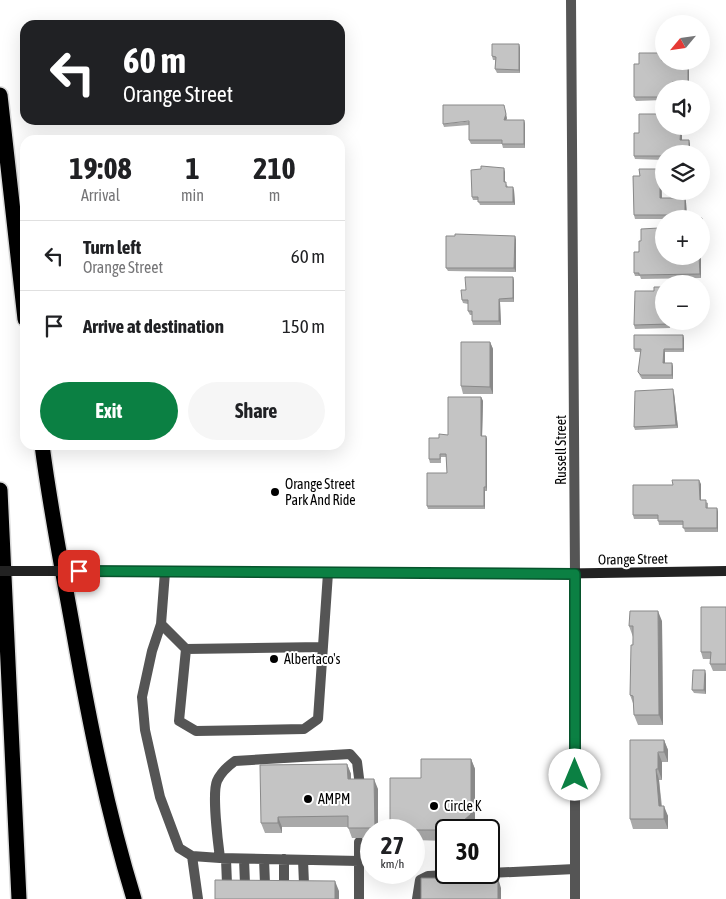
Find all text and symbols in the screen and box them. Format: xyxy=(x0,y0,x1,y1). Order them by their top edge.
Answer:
north arrow xyxy=(655,15,710,70)
map controls xyxy=(655,15,710,330)
icon: left xyxy=(40,40,105,105)
text: 60 m xyxy=(123,40,186,80)
button: sound xyxy=(655,80,710,135)
text: Orange Street xyxy=(123,81,233,107)
button: layers xyxy=(655,145,710,200)
text: 19:08 xyxy=(69,151,132,185)
text: 1 xyxy=(185,151,200,185)
text: 210 xyxy=(253,151,296,185)
text: Arrival xyxy=(81,186,120,204)
text: min xyxy=(181,186,204,204)
text: m xyxy=(269,186,280,204)
button: + xyxy=(655,210,710,265)
text: Turn left xyxy=(83,236,141,258)
icon: left xyxy=(40,242,68,270)
text: 60 m xyxy=(291,245,325,267)
text: Orange Street xyxy=(83,258,163,276)
button: − xyxy=(655,275,710,330)
icon: arrive xyxy=(40,312,68,340)
text: Arrive at destination xyxy=(83,315,224,337)
text: 150 m xyxy=(282,315,325,337)
button: Exit xyxy=(40,382,178,440)
button: Share xyxy=(188,382,325,440)
street label: Russell Street xyxy=(553,415,569,485)
place label: Orange Street Park And Ride xyxy=(285,476,356,508)
marker: Orange Street Park And Ride xyxy=(269,486,281,498)
pin xyxy=(58,550,100,592)
street label: Orange Street xyxy=(598,550,668,568)
icon: arrive xyxy=(65,557,93,585)
place label: Albertaco's xyxy=(284,651,341,667)
marker: Albertaco's xyxy=(268,653,280,665)
position arrow xyxy=(548,748,600,800)
place label: AMPM xyxy=(318,791,350,807)
marker: AMPM xyxy=(302,793,314,805)
place label: Circle K xyxy=(444,798,482,814)
marker: Circle K xyxy=(428,800,440,812)
speed limit sign: 30 xyxy=(435,819,500,884)
text: 27 xyxy=(381,831,404,859)
text: km/h xyxy=(381,857,404,871)

